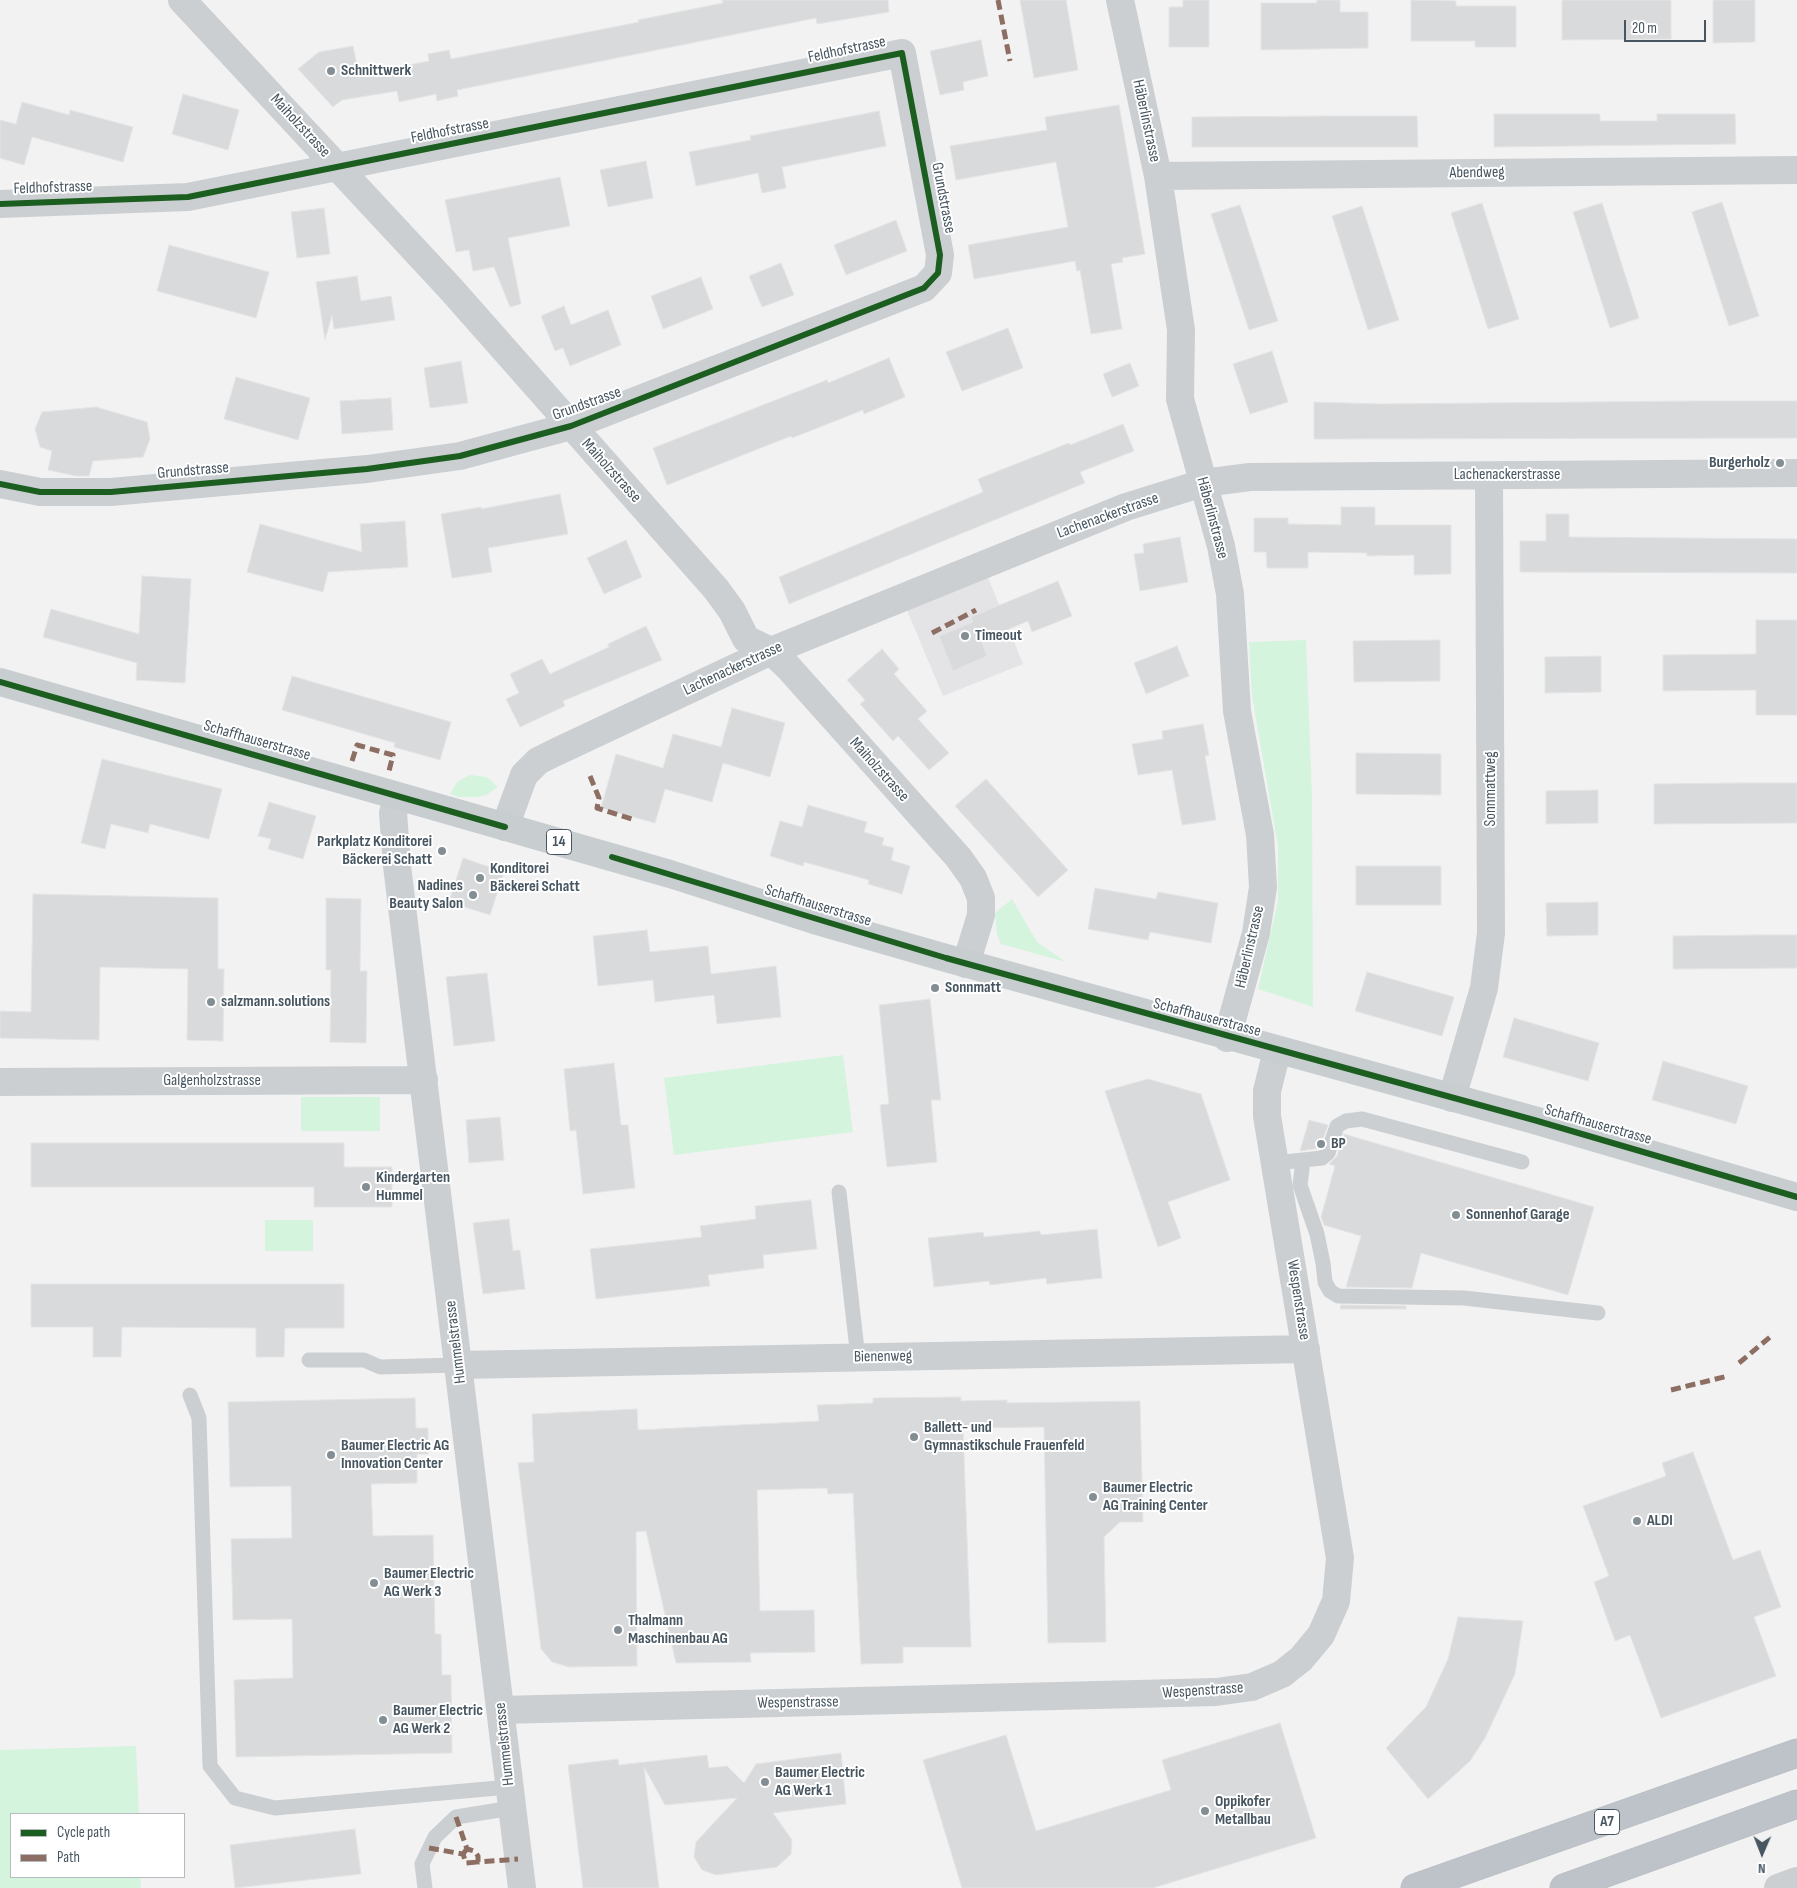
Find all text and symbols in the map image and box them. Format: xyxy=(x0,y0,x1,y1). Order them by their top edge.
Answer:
scale bar xyxy=(1627,10,1710,42)
text: 20 m xyxy=(1632,19,1657,38)
street label: Feldhofstrasse xyxy=(806,32,888,68)
place label: Schnittwerk xyxy=(341,61,411,81)
marker: Schnittwerk xyxy=(325,65,337,77)
street label: Häberlinstrasse xyxy=(1128,78,1164,164)
street label: Maiholzstrasse xyxy=(266,90,334,162)
street label: Feldhofstrasse xyxy=(409,114,491,148)
street label: Grundstrasse xyxy=(927,161,959,235)
street label: Abendweg xyxy=(1449,163,1505,183)
street label: Feldhofstrasse xyxy=(13,177,93,199)
street label: Grundstrasse xyxy=(550,383,624,425)
street label: Maiholzstrasse xyxy=(577,435,645,507)
place label: Burgerholz xyxy=(1709,453,1770,473)
marker: Burgerholz xyxy=(1774,457,1786,469)
street label: Grundstrasse xyxy=(156,458,230,484)
street label: Lachenackerstrasse xyxy=(1454,465,1560,485)
street label: Häberlinstrasse xyxy=(1192,475,1232,561)
street label: Lachenackerstrasse xyxy=(1055,489,1161,543)
place label: Timeout xyxy=(975,626,1022,646)
marker: Timeout xyxy=(959,630,971,642)
street label: Lachenackerstrasse xyxy=(681,638,785,700)
street label: Schaffhauserstrasse xyxy=(201,717,313,765)
street label: Maiholzstrasse xyxy=(845,734,913,806)
street label: Sonnmattweg xyxy=(1481,751,1501,827)
road number: 14 xyxy=(546,830,572,854)
place label: Parkplatz Konditorei Bäckerei Schatt xyxy=(317,832,432,870)
marker: Parkplatz Konditorei Bäckerei Schatt xyxy=(436,845,448,857)
place label: Konditorei Bäckerei Schatt xyxy=(490,859,580,897)
marker: Konditorei Bäckerei Schatt xyxy=(474,872,486,884)
place label: Nadines Beauty Salon xyxy=(389,876,463,914)
street label: Schaffhauserstrasse xyxy=(762,881,874,931)
marker: Nadines Beauty Salon xyxy=(467,889,479,901)
street label: Häberlinstrasse xyxy=(1231,904,1269,990)
place label: Sonnmatt xyxy=(945,978,1001,998)
marker: Sonnmatt xyxy=(929,982,941,994)
place label: salzmann.solutions xyxy=(221,992,330,1012)
street label: Schaffhauserstrasse xyxy=(1151,994,1263,1042)
marker: salzmann.solutions xyxy=(205,996,217,1008)
street label: Galgenholzstrasse xyxy=(163,1071,261,1091)
street label: Schaffhauserstrasse xyxy=(1542,1101,1654,1149)
place label: BP xyxy=(1331,1134,1346,1154)
marker: BP xyxy=(1315,1138,1327,1150)
place label: Kindergarten Hummel xyxy=(376,1168,450,1206)
marker: Kindergarten Hummel xyxy=(360,1181,372,1193)
place label: Sonnenhof Garage xyxy=(1466,1205,1570,1225)
marker: Sonnenhof Garage xyxy=(1450,1209,1462,1221)
street label: Wespenstrasse xyxy=(1282,1258,1314,1342)
street label: Hummelstrasse xyxy=(441,1299,471,1385)
street label: Bienenweg xyxy=(854,1347,912,1367)
place label: Ballett- und Gymnastikschule Frauenfeld xyxy=(924,1418,1084,1456)
marker: Ballett- und Gymnastikschule Frauenfeld xyxy=(908,1431,920,1443)
place label: Baumer Electric AG Innovation Center xyxy=(341,1436,449,1474)
marker: Baumer Electric AG Innovation Center xyxy=(325,1449,337,1461)
place label: Baumer Electric AG Training Center xyxy=(1103,1478,1208,1516)
marker: Baumer Electric AG Training Center xyxy=(1087,1491,1099,1503)
place label: ALDI xyxy=(1647,1511,1673,1531)
marker: ALDI xyxy=(1631,1515,1643,1527)
place label: Baumer Electric AG Werk 3 xyxy=(384,1564,474,1602)
marker: Baumer Electric AG Werk 3 xyxy=(368,1577,380,1589)
place label: Thalmann Maschinenbau AG xyxy=(628,1611,728,1649)
marker: Thalmann Maschinenbau AG xyxy=(612,1624,624,1636)
street label: Wespenstrasse xyxy=(1162,1679,1244,1703)
street label: Wespenstrasse xyxy=(757,1693,839,1713)
place label: Baumer Electric AG Werk 2 xyxy=(393,1701,483,1739)
street label: Hummelstrasse xyxy=(491,1701,519,1787)
marker: Baumer Electric AG Werk 2 xyxy=(377,1714,389,1726)
place label: Baumer Electric AG Werk 1 xyxy=(775,1763,865,1801)
marker: Baumer Electric AG Werk 1 xyxy=(759,1776,771,1788)
place label: Oppikofer Metallbau xyxy=(1215,1792,1271,1830)
marker: Oppikofer Metallbau xyxy=(1199,1805,1211,1817)
road number: A7 xyxy=(1594,1810,1620,1834)
legend xyxy=(10,1813,185,1878)
text: Cycle path xyxy=(57,1823,110,1842)
north arrow xyxy=(1737,1828,1787,1878)
text: Path xyxy=(57,1848,80,1867)
text: N xyxy=(1758,1860,1766,1877)

